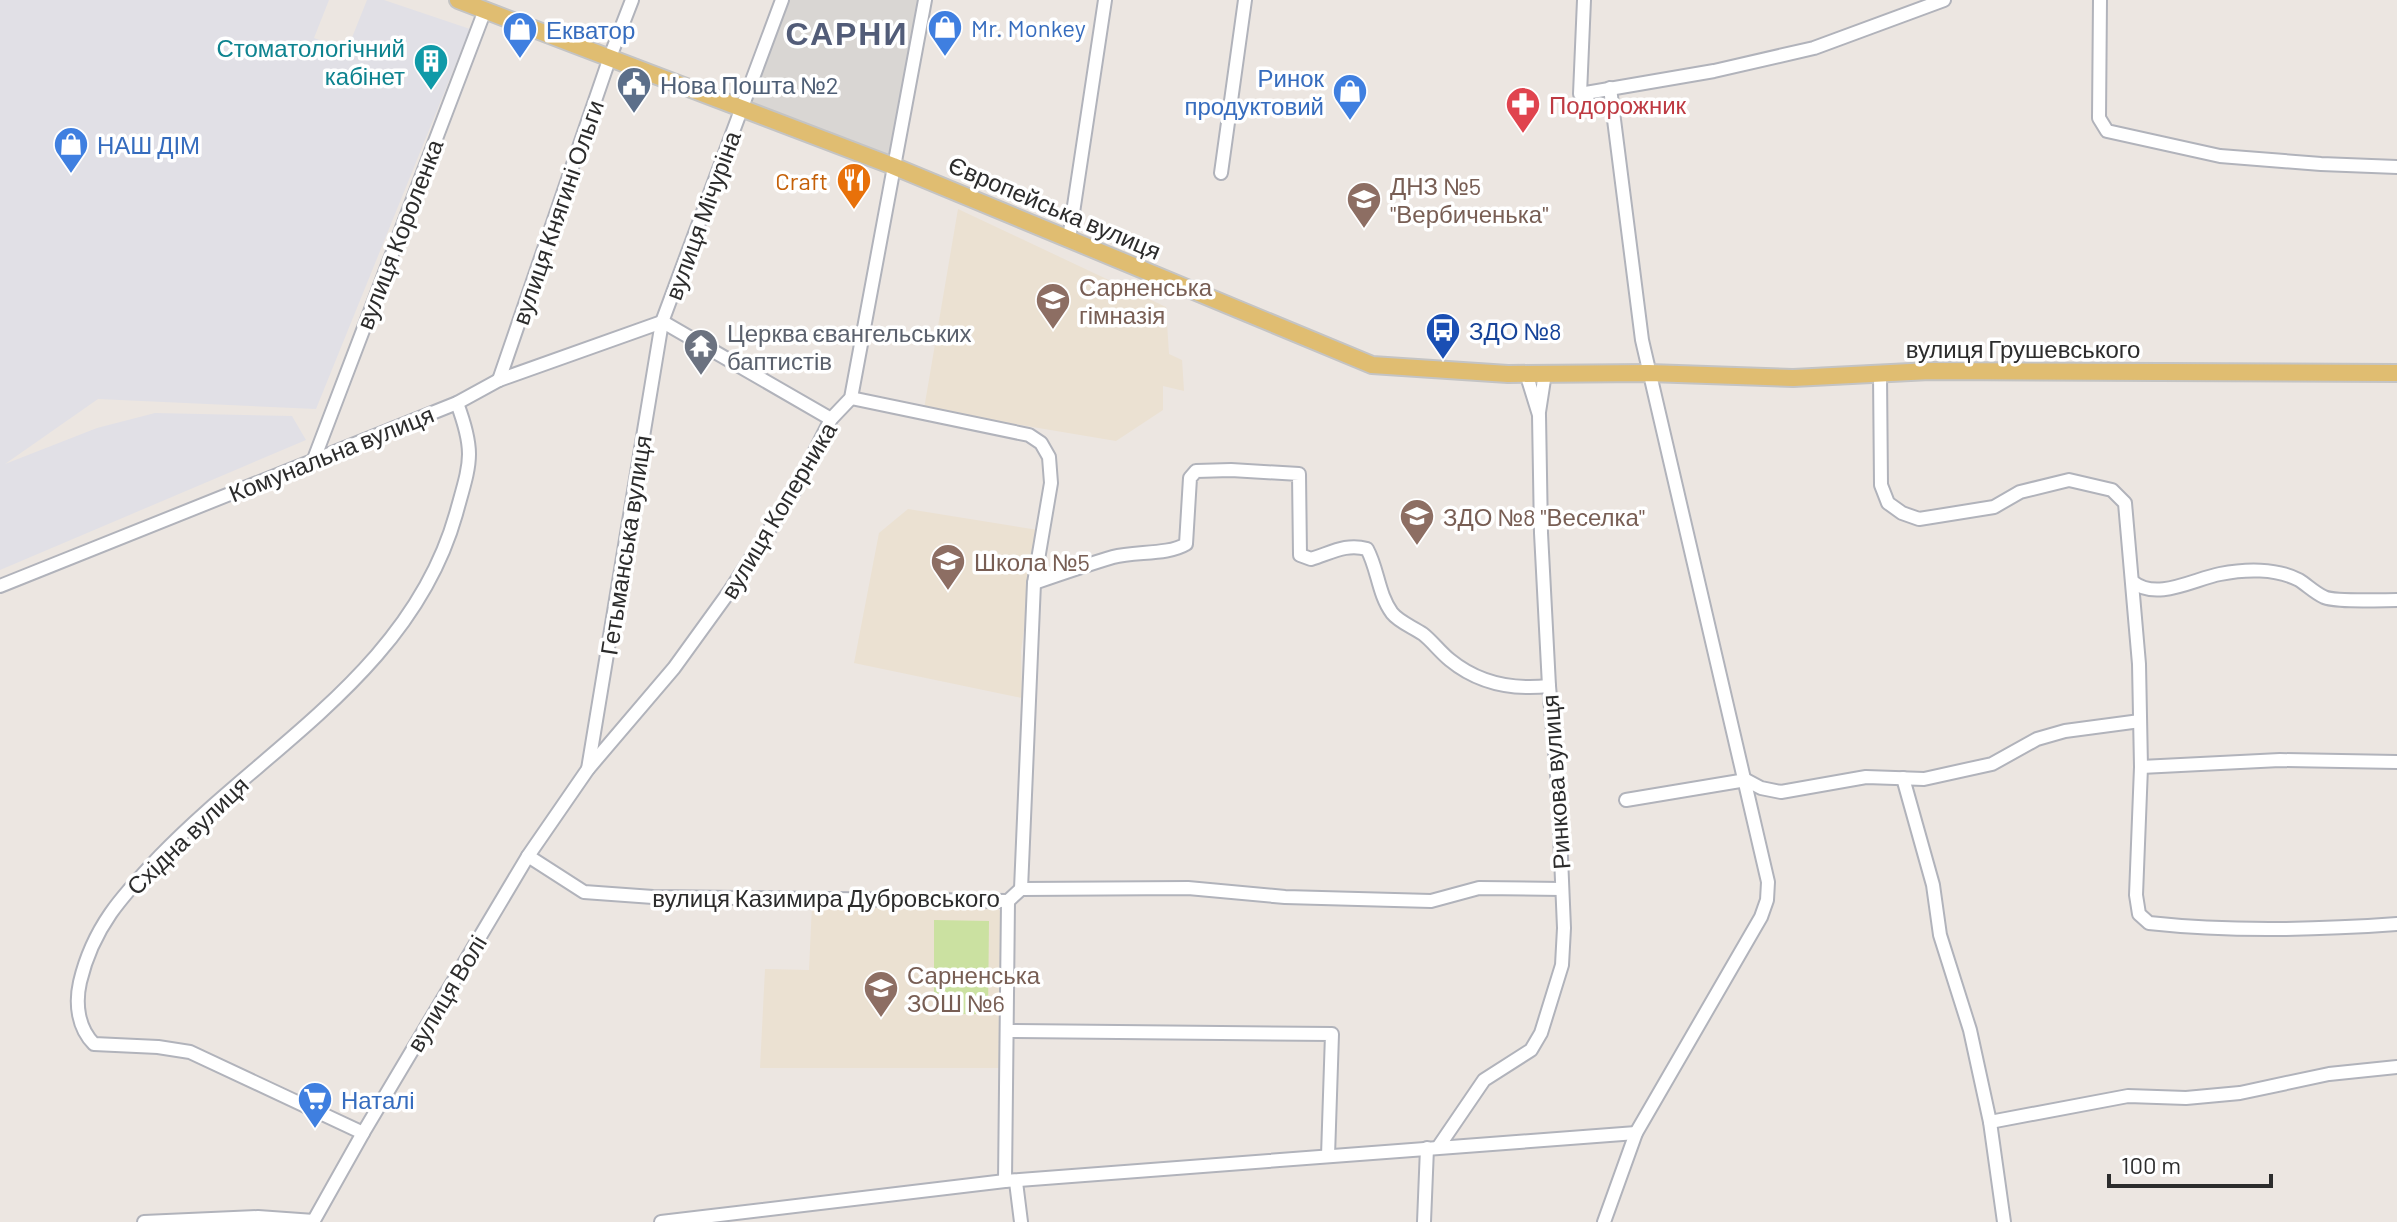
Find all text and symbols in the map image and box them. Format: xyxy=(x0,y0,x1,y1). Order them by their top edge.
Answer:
shop icon: Mr. Monkey xyxy=(926,8,964,58)
shop icon: Екватор xyxy=(501,10,539,60)
district label: САРНИ xyxy=(786,13,908,51)
place label: Mr. Monkey xyxy=(971,13,1086,42)
place label: Екватор xyxy=(546,15,635,44)
place label: Стоматологічний кабінет xyxy=(216,33,405,90)
building icon: Стоматологічний кабінет xyxy=(412,42,450,92)
place label: Ринок продуктовий xyxy=(1184,63,1325,120)
public building icon: Нова Пошта №2 xyxy=(615,65,653,115)
place label: Нова Пошта №2 xyxy=(660,70,839,99)
shop icon: Ринок продуктовий xyxy=(1331,72,1369,122)
pharmacy icon: Подорожник xyxy=(1504,85,1542,135)
place label: Подорожник xyxy=(1549,90,1687,119)
street label: вулиця Княгині Ольги xyxy=(505,96,609,328)
shop icon: НАШ ДІМ xyxy=(52,125,90,175)
street label: вулиця Мічуріна xyxy=(658,126,746,303)
place label: НАШ ДІМ xyxy=(97,130,200,159)
street label: вулиця Короленка xyxy=(349,134,449,333)
street label: Європейська вулиця xyxy=(944,149,1166,265)
restaurant icon: Craft xyxy=(835,161,873,211)
place label: Craft xyxy=(775,166,828,195)
place label: ДНЗ №5 "Вербиченька" xyxy=(1390,171,1548,228)
school or university icon: ДНЗ №5 "Вербиченька" xyxy=(1345,180,1383,230)
place label: Сарненська гімназія xyxy=(1079,272,1213,329)
school or university icon: Сарненська гімназія xyxy=(1034,281,1072,331)
bus stop icon: ЗДО №8 xyxy=(1424,311,1462,361)
place label: ЗДО №8 xyxy=(1469,316,1561,345)
place label: Церква євангельських баптистів xyxy=(727,318,972,375)
temple icon: Церква євангельських баптистів xyxy=(682,327,720,377)
street label: вулиця Грушевського xyxy=(1906,334,2140,363)
street label: Комунальна вулиця xyxy=(224,399,438,507)
street label: вулиця Коперника xyxy=(714,416,842,603)
street label: Гетьманська вулиця xyxy=(593,433,657,657)
school or university icon: ЗДО №8 "Веселка" xyxy=(1398,497,1436,547)
place label: ЗДО №8 "Веселка" xyxy=(1443,502,1645,531)
school or university icon: Школа №5 xyxy=(929,542,967,592)
place label: Школа №5 xyxy=(974,547,1090,576)
street label: Ринкова вулиця xyxy=(1534,694,1576,870)
street label: Східна вулиця xyxy=(120,770,254,900)
street label: вулиця Казимира Дубровського xyxy=(652,883,1000,912)
street label: вулиця Волі xyxy=(400,929,492,1057)
place label: Сарненська ЗОШ №6 xyxy=(907,960,1041,1017)
school or university icon: Сарненська ЗОШ №6 xyxy=(862,969,900,1019)
supermarket icon: Наталі xyxy=(296,1080,334,1130)
place label: Наталі xyxy=(341,1085,415,1114)
scale bar xyxy=(2109,1138,2271,1188)
text: 100 m xyxy=(2121,1150,2181,1179)

